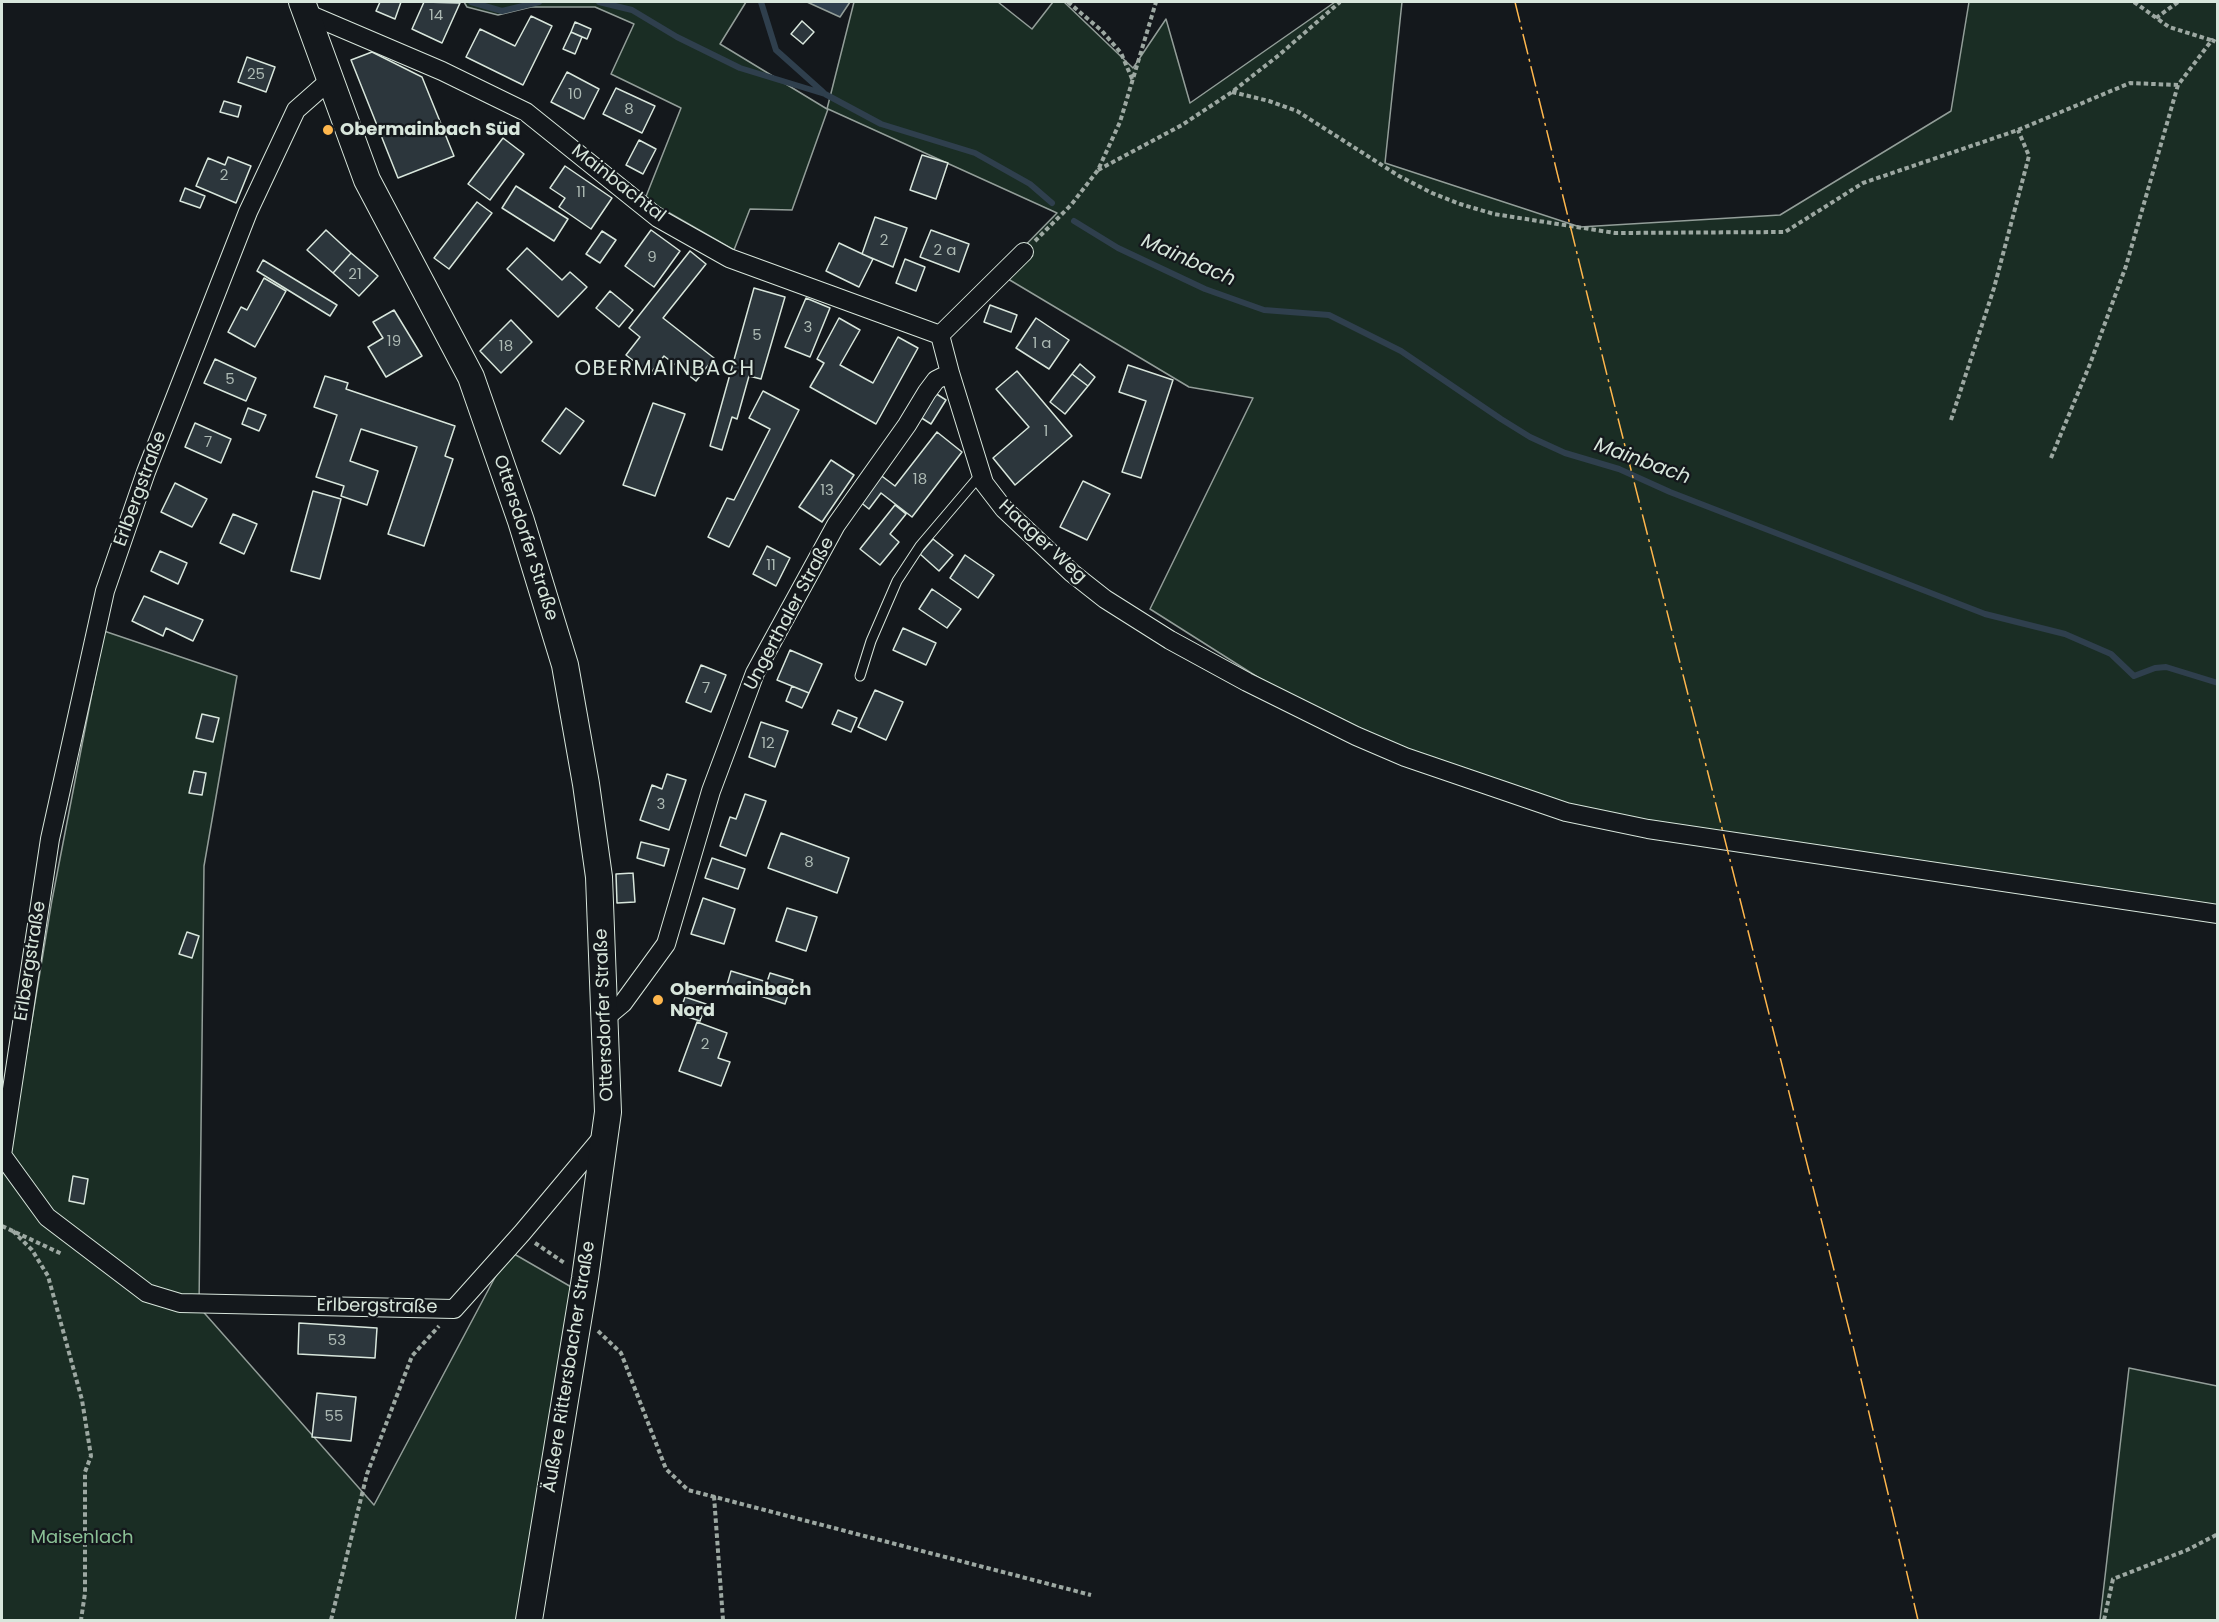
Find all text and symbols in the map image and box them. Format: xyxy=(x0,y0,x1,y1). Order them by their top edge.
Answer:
house number: 14 xyxy=(429,7,443,25)
house number: 25 xyxy=(247,66,265,84)
house number: 10 xyxy=(568,86,582,104)
house number: 8 xyxy=(624,101,634,119)
place label: Obermainbach Süd xyxy=(340,119,521,141)
marker: Obermainbach Süd xyxy=(321,123,335,137)
street label: Mainbachtal xyxy=(567,141,669,227)
house number: 2 xyxy=(220,167,228,185)
house number: 11 xyxy=(576,184,586,202)
water label: Mainbach xyxy=(1137,230,1239,292)
house number: 2 xyxy=(880,232,888,250)
house number: 2 a xyxy=(934,242,956,260)
house number: 9 xyxy=(647,249,657,267)
house number: 21 xyxy=(348,266,362,284)
house number: 3 xyxy=(804,319,812,337)
house number: 5 xyxy=(752,327,762,345)
house number: 19 xyxy=(387,333,401,351)
house number: 1 a xyxy=(1033,335,1051,353)
house number: 18 xyxy=(499,338,513,356)
district label: OBERMAINBACH xyxy=(575,357,755,383)
house number: 5 xyxy=(225,371,235,389)
house number: 1 xyxy=(1044,423,1048,441)
street label: Erlbergstraße xyxy=(110,429,172,549)
house number: 7 xyxy=(204,434,212,452)
water label: Mainbach xyxy=(1591,434,1693,490)
street label: Ottersdorfer Straße xyxy=(488,452,562,624)
house number: 18 xyxy=(913,471,927,489)
house number: 13 xyxy=(820,482,834,500)
street label: Haager Weg xyxy=(993,496,1091,588)
street label: Ungerthaler Straße xyxy=(740,534,840,694)
house number: 11 xyxy=(766,557,776,575)
house number: 7 xyxy=(702,680,710,698)
house number: 12 xyxy=(761,735,775,753)
house number: 3 xyxy=(657,796,665,814)
house number: 8 xyxy=(804,854,814,872)
street label: Erlbergstraße xyxy=(11,900,51,1022)
street label: Ottersdorfer Straße xyxy=(591,928,619,1102)
place label: Obermainbach Nord xyxy=(670,979,811,1022)
marker: Obermainbach Nord xyxy=(651,993,665,1007)
house number: 2 xyxy=(701,1036,709,1054)
street label: Äußere Rittersbacher Straße xyxy=(539,1240,601,1494)
street label: Erlbergstraße xyxy=(316,1295,438,1319)
house number: 53 xyxy=(328,1332,346,1350)
house number: 55 xyxy=(325,1408,343,1426)
park label: Maisenlach xyxy=(30,1527,134,1549)

